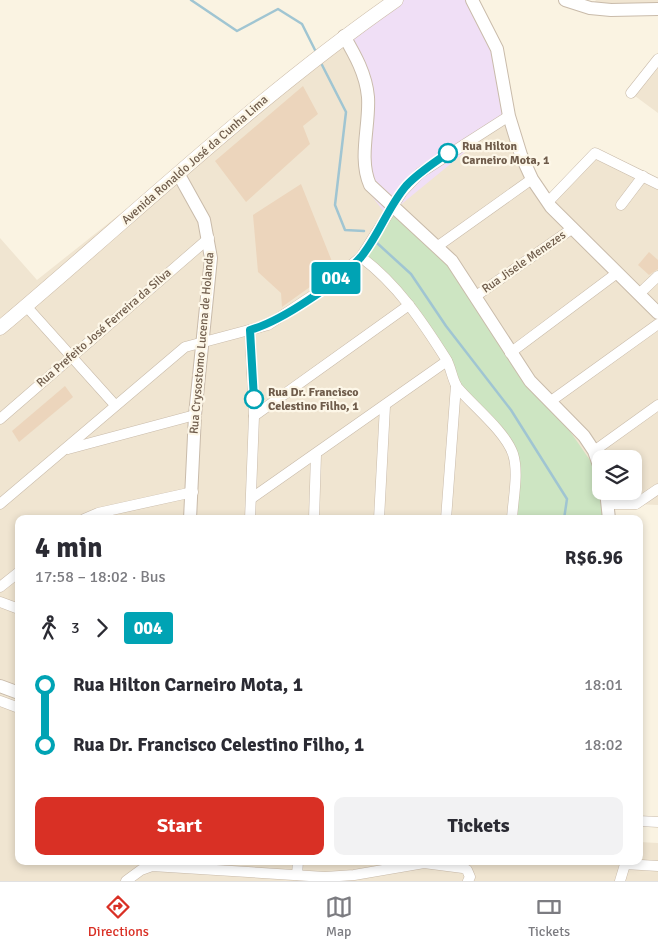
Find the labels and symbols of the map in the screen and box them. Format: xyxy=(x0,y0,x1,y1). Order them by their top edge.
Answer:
street label: Avenida Ronaldo José da Cunha Lima xyxy=(119,92,271,228)
place label: Rua Hilton Carneiro Mota, 1 xyxy=(462,139,550,168)
marker: Rua Hilton Carneiro Mota, 1 xyxy=(438,143,458,163)
street label: Rua Jisele Menezes xyxy=(479,228,569,296)
street label: Rua Crysostomo Lucena de Holanda xyxy=(187,251,217,435)
line badge: 004 xyxy=(307,262,365,294)
street label: Rua Prefeito José Ferreira da Silva xyxy=(34,265,174,391)
place label: Rua Dr. Francisco Celestino Filho, 1 xyxy=(268,385,359,414)
marker: Rua Dr. Francisco Celestino Filho, 1 xyxy=(244,389,264,409)

